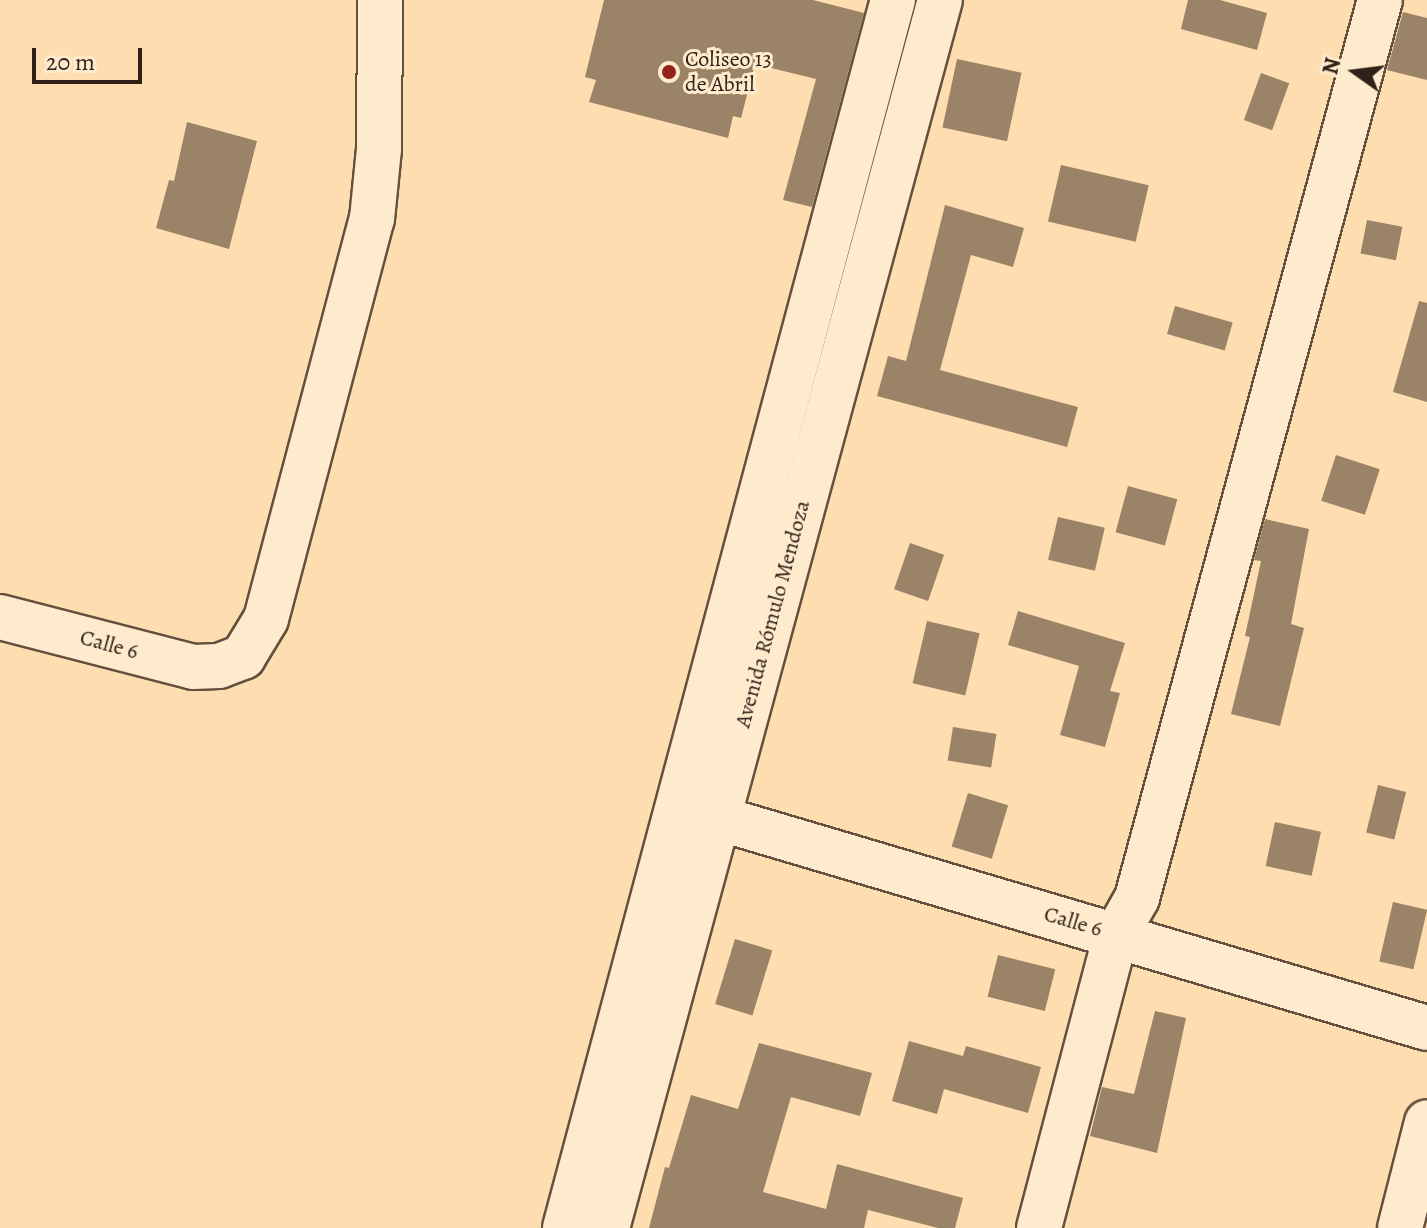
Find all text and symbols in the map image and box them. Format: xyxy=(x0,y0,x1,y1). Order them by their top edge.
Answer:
scale bar xyxy=(36,32,146,82)
north arrow xyxy=(1315,32,1395,112)
text: 20 m xyxy=(46,46,95,78)
place label: Coliseo 13 de Abril xyxy=(685,46,772,98)
text: N xyxy=(1315,55,1348,78)
marker: Coliseo 13 de Abril xyxy=(660,63,678,81)
street label: Avenida Rómulo Mendoza xyxy=(730,497,816,731)
street label: Calle 6 xyxy=(77,625,141,665)
street label: Calle 6 xyxy=(1041,901,1105,943)

